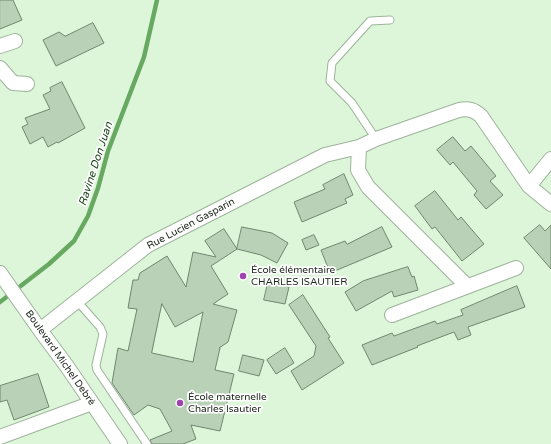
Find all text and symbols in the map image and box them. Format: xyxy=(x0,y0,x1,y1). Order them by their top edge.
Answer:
water label: Ravine Don Juan xyxy=(76,120,116,208)
street label: Rue Lucien Gasparin xyxy=(145,196,237,252)
place label: École élémentaire CHARLES ISAUTIER xyxy=(251,264,347,288)
marker: École élémentaire CHARLES ISAUTIER xyxy=(238,271,248,281)
street label: Boulevard Michel Debré xyxy=(23,308,97,408)
place label: École maternelle Charles Isautier xyxy=(188,391,267,414)
marker: École maternelle Charles Isautier xyxy=(175,398,185,408)

